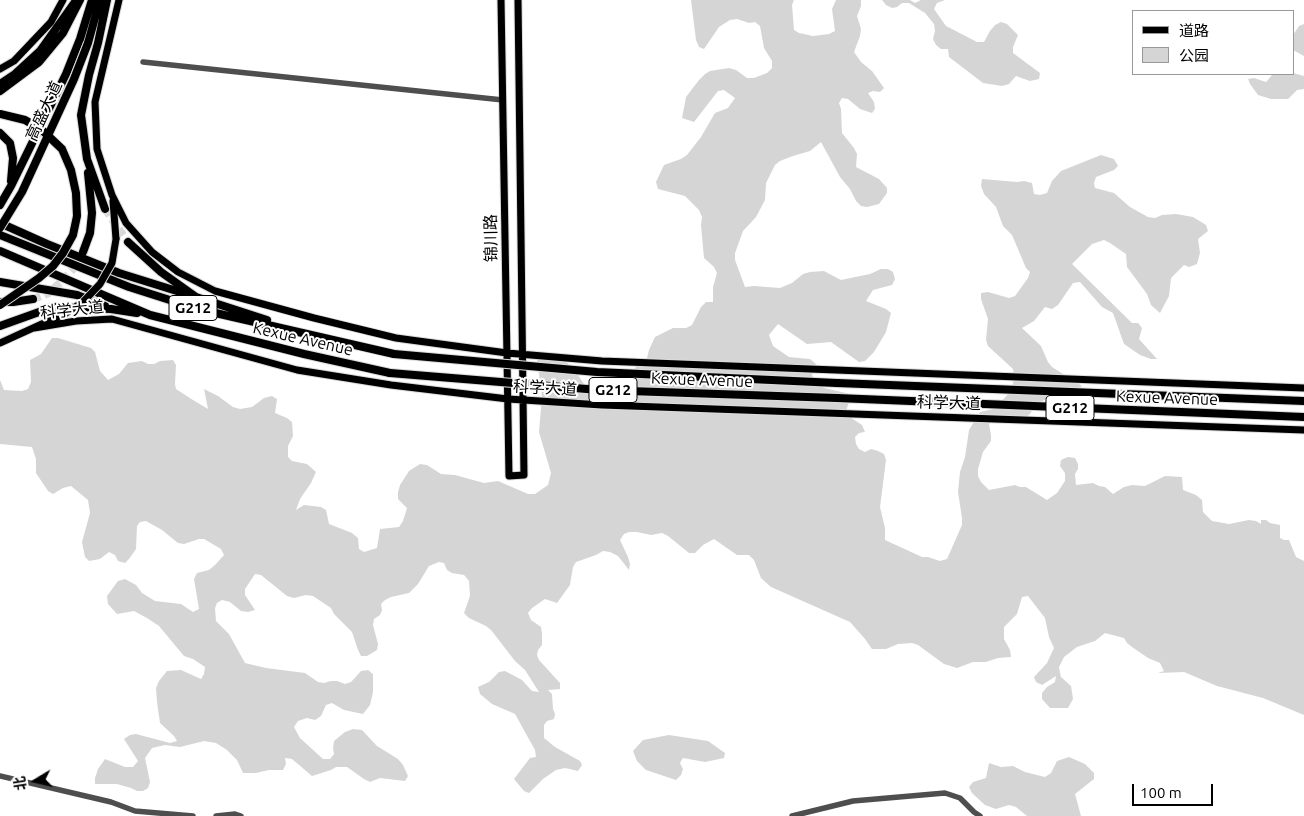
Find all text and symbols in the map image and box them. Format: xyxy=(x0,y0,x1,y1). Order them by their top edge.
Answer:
legend xyxy=(1132,10,1294,75)
text: 道路 xyxy=(1179,22,1209,39)
text: 公园 xyxy=(1179,47,1209,64)
street label: 高盛大道 xyxy=(22,78,66,144)
street label: 锦川路 xyxy=(481,214,501,262)
road number: G212 xyxy=(169,296,217,320)
street label: 科学大道 xyxy=(39,297,105,323)
street label: Kexue Avenue xyxy=(251,318,355,360)
street label: Kexue Avenue xyxy=(651,369,753,391)
street label: 科学大道 xyxy=(513,377,577,399)
road number: G212 xyxy=(589,378,637,402)
street label: Kexue Avenue xyxy=(1116,387,1218,409)
street label: 科学大道 xyxy=(917,392,981,414)
road number: G212 xyxy=(1046,396,1094,420)
north arrow xyxy=(10,756,60,806)
scale bar xyxy=(1134,774,1215,806)
text: 北 xyxy=(11,775,29,792)
text: 100 m xyxy=(1140,784,1182,801)

